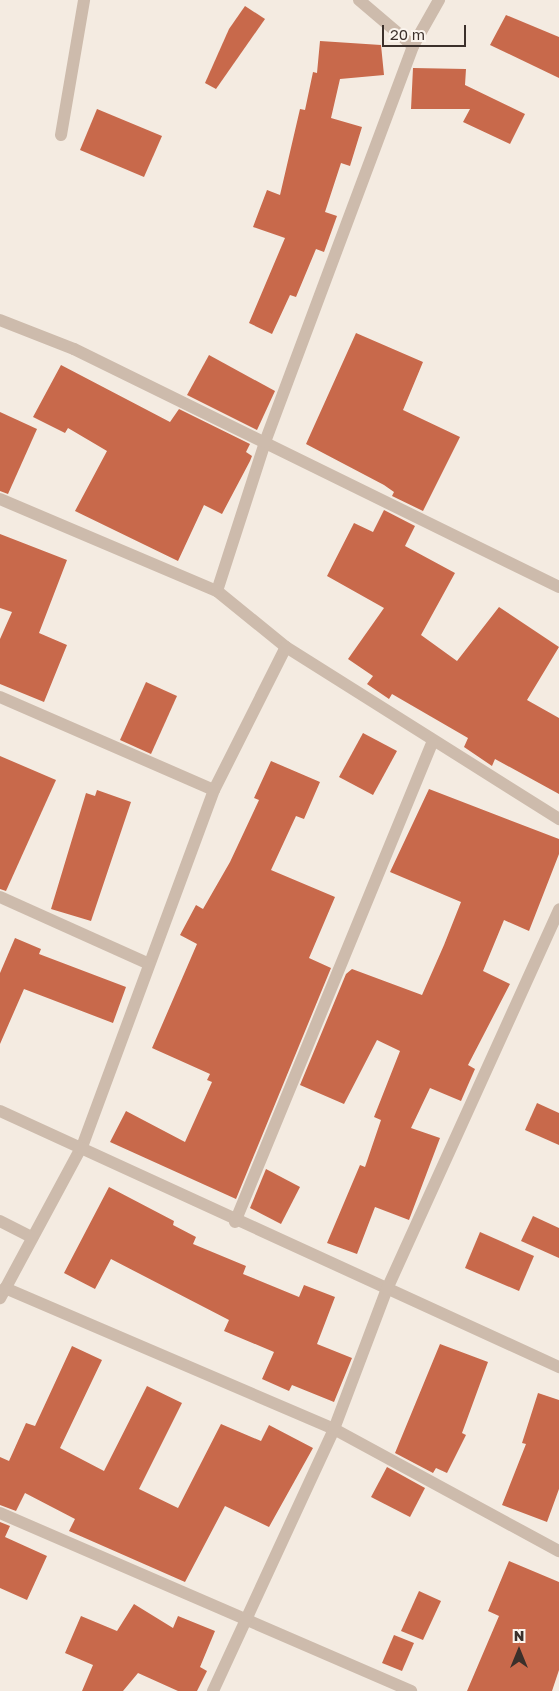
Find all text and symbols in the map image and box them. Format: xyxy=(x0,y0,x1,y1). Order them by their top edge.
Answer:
scale bar xyxy=(384,15,468,47)
text: 20 m xyxy=(390,25,425,43)
north arrow xyxy=(494,1626,544,1676)
text: N xyxy=(514,1627,524,1644)

